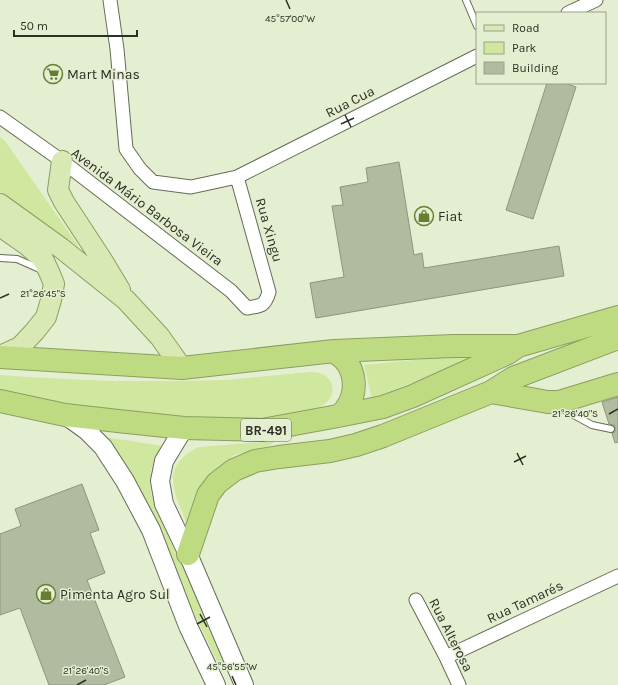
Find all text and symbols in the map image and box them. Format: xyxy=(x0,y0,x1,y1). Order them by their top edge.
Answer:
scale bar xyxy=(14,12,137,38)
legend xyxy=(476,12,606,84)
text: 45°57'00"W xyxy=(265,13,315,25)
text: 50 m xyxy=(20,19,48,33)
text: Road xyxy=(512,21,540,35)
text: Park xyxy=(512,41,537,55)
text: Building xyxy=(512,61,559,75)
supermarket icon: Mart Minas xyxy=(42,63,64,85)
place label: Mart Minas xyxy=(67,66,140,83)
street label: Rua Cua xyxy=(323,82,377,122)
street label: Avenida Mário Barbosa Vieira xyxy=(68,144,226,270)
street label: Rua Xingu xyxy=(252,196,286,264)
shop icon: Fiat xyxy=(413,205,435,227)
place label: Fiat xyxy=(438,208,462,225)
text: 21°26'45"S xyxy=(20,288,66,300)
text: 21°26'40"S xyxy=(552,408,598,420)
road number: BR-491 xyxy=(241,419,291,441)
street label: Rua Tamarés xyxy=(484,577,566,627)
shop icon: Pimenta Agro Sul xyxy=(35,583,57,605)
place label: Pimenta Agro Sul xyxy=(60,586,170,603)
street label: Rua Alterosa xyxy=(425,595,477,675)
text: 45°56'55"W xyxy=(207,661,257,673)
text: 21°26'40"S xyxy=(63,665,109,677)

